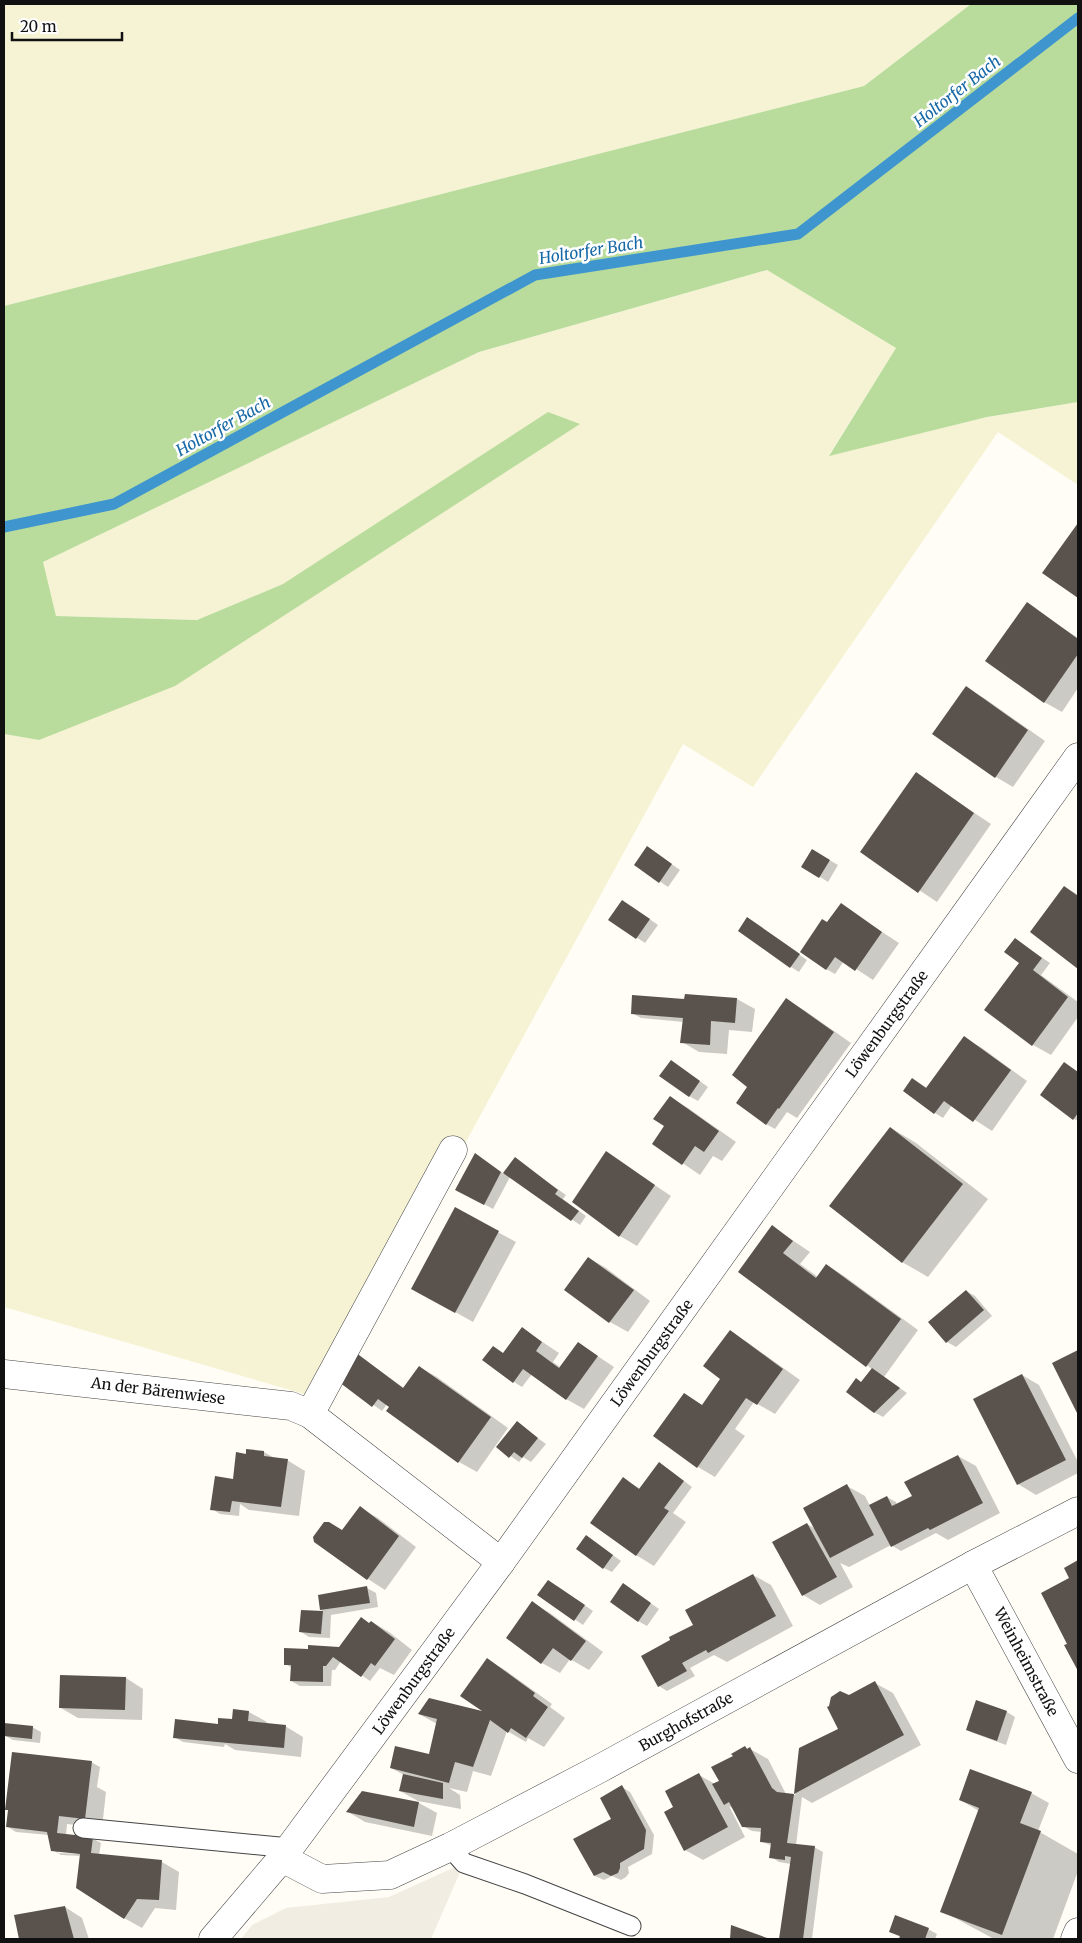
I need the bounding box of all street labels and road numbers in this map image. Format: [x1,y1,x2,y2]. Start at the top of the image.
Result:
street label: Löwenburgstraße [841,966,932,1081]
street label: Löwenburgstraße [606,1295,697,1410]
street label: An der Bärenwiese [89,1373,226,1408]
street label: Weinheimstraße [989,1603,1063,1719]
street label: Löwenburgstraße [368,1623,459,1738]
street label: Burghofstraße [635,1688,736,1755]

